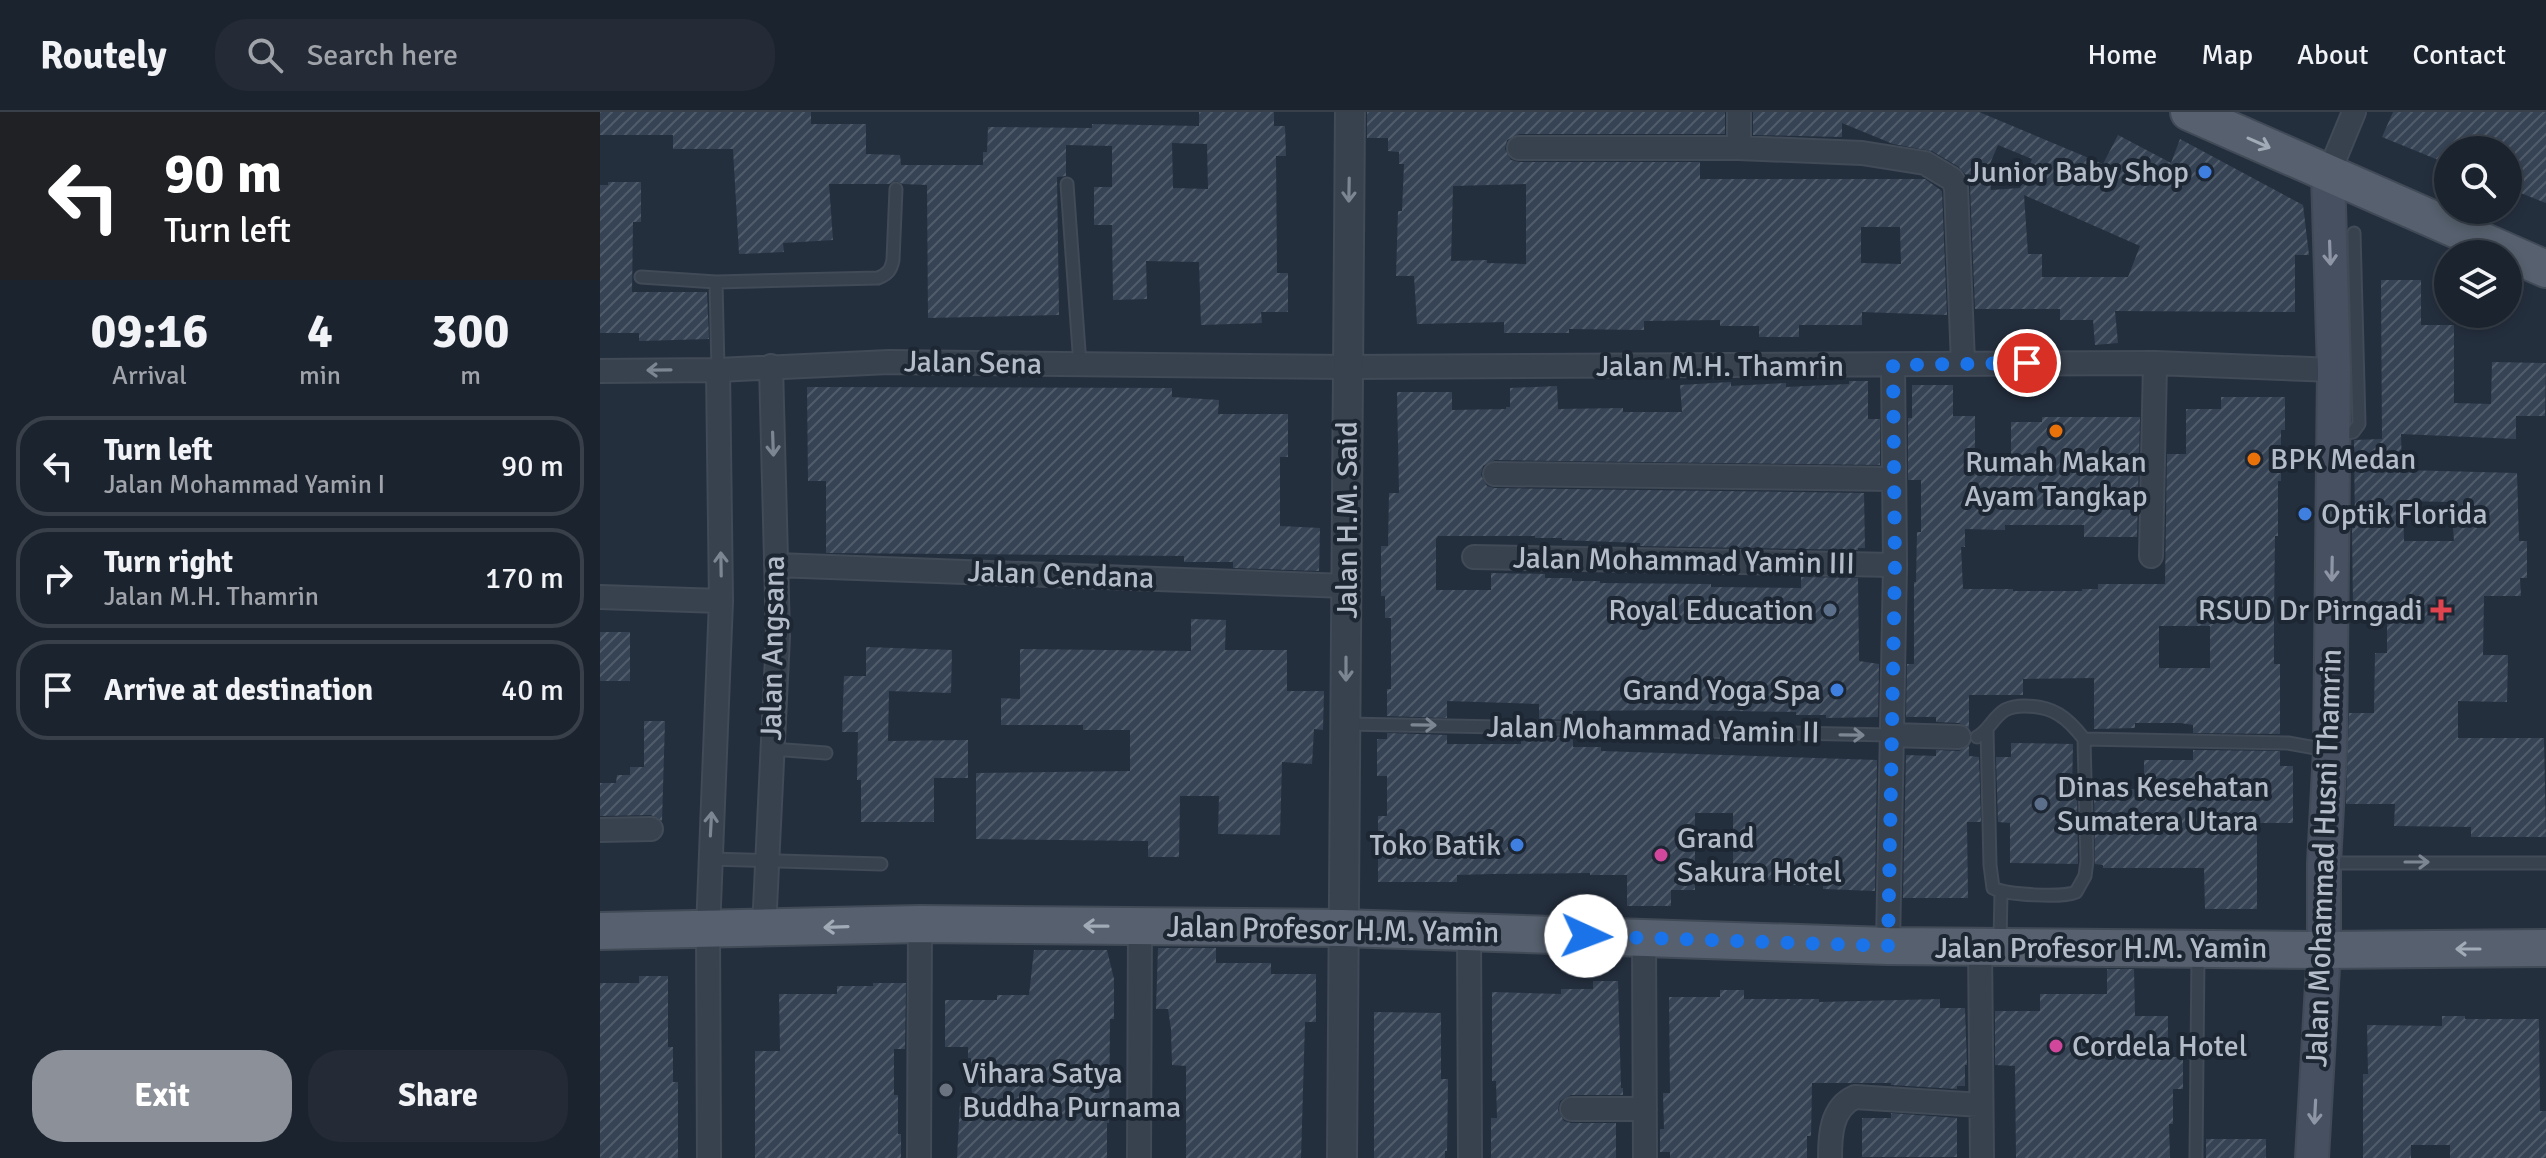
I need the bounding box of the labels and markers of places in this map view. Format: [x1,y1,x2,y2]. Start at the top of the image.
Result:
place label: Junior Baby Shop [1967,154,2189,191]
marker: Junior Baby Shop [2196,163,2214,181]
pin [1993,329,2061,397]
marker: Rumah Makan Ayam Tangkap [2047,422,2065,440]
place label: BPK Medan [2270,441,2416,478]
place label: Rumah Makan Ayam Tangkap [1964,444,2148,515]
marker: BPK Medan [2245,450,2263,468]
place label: Optik Florida [2321,496,2488,533]
marker: Optik Florida [2296,505,2314,523]
place label: Royal Education [1608,592,1814,629]
place label: RSUD Dr Pirngadi [2198,592,2423,629]
marker: RSUD Dr Pirngadi [2430,599,2452,621]
marker: Royal Education [1821,601,1839,619]
place label: Grand Yoga Spa [1622,672,1821,709]
marker: Grand Yoga Spa [1828,681,1846,699]
place label: Dinas Kesehatan Sumatera Utara [2057,769,2270,840]
marker: Dinas Kesehatan Sumatera Utara [2032,795,2050,813]
place label: Grand Sakura Hotel [1677,820,1842,891]
place label: Toko Batik [1370,827,1501,864]
marker: Toko Batik [1508,836,1526,854]
marker: Grand Sakura Hotel [1652,846,1670,864]
place label: Cordela Hotel [2072,1028,2247,1065]
marker: Cordela Hotel [2047,1037,2065,1055]
place label: Vihara Satya Buddha Purnama [962,1055,1181,1126]
marker: Vihara Satya Buddha Purnama [937,1081,955,1099]

